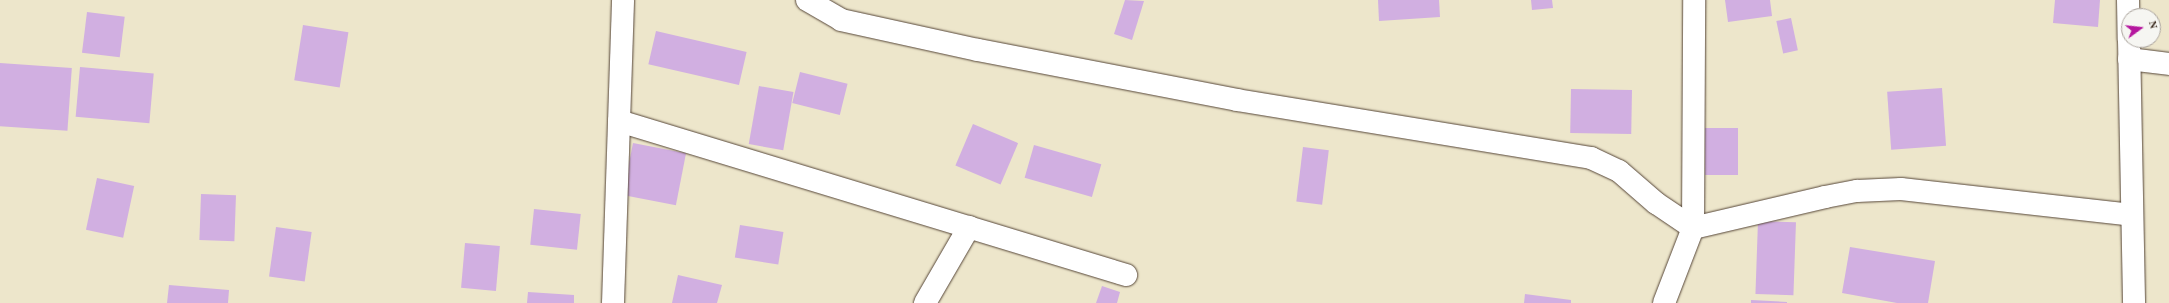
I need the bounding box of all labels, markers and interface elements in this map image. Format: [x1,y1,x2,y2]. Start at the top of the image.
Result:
north arrow [2121,8,2161,48]
text: N [2146,20,2159,31]

